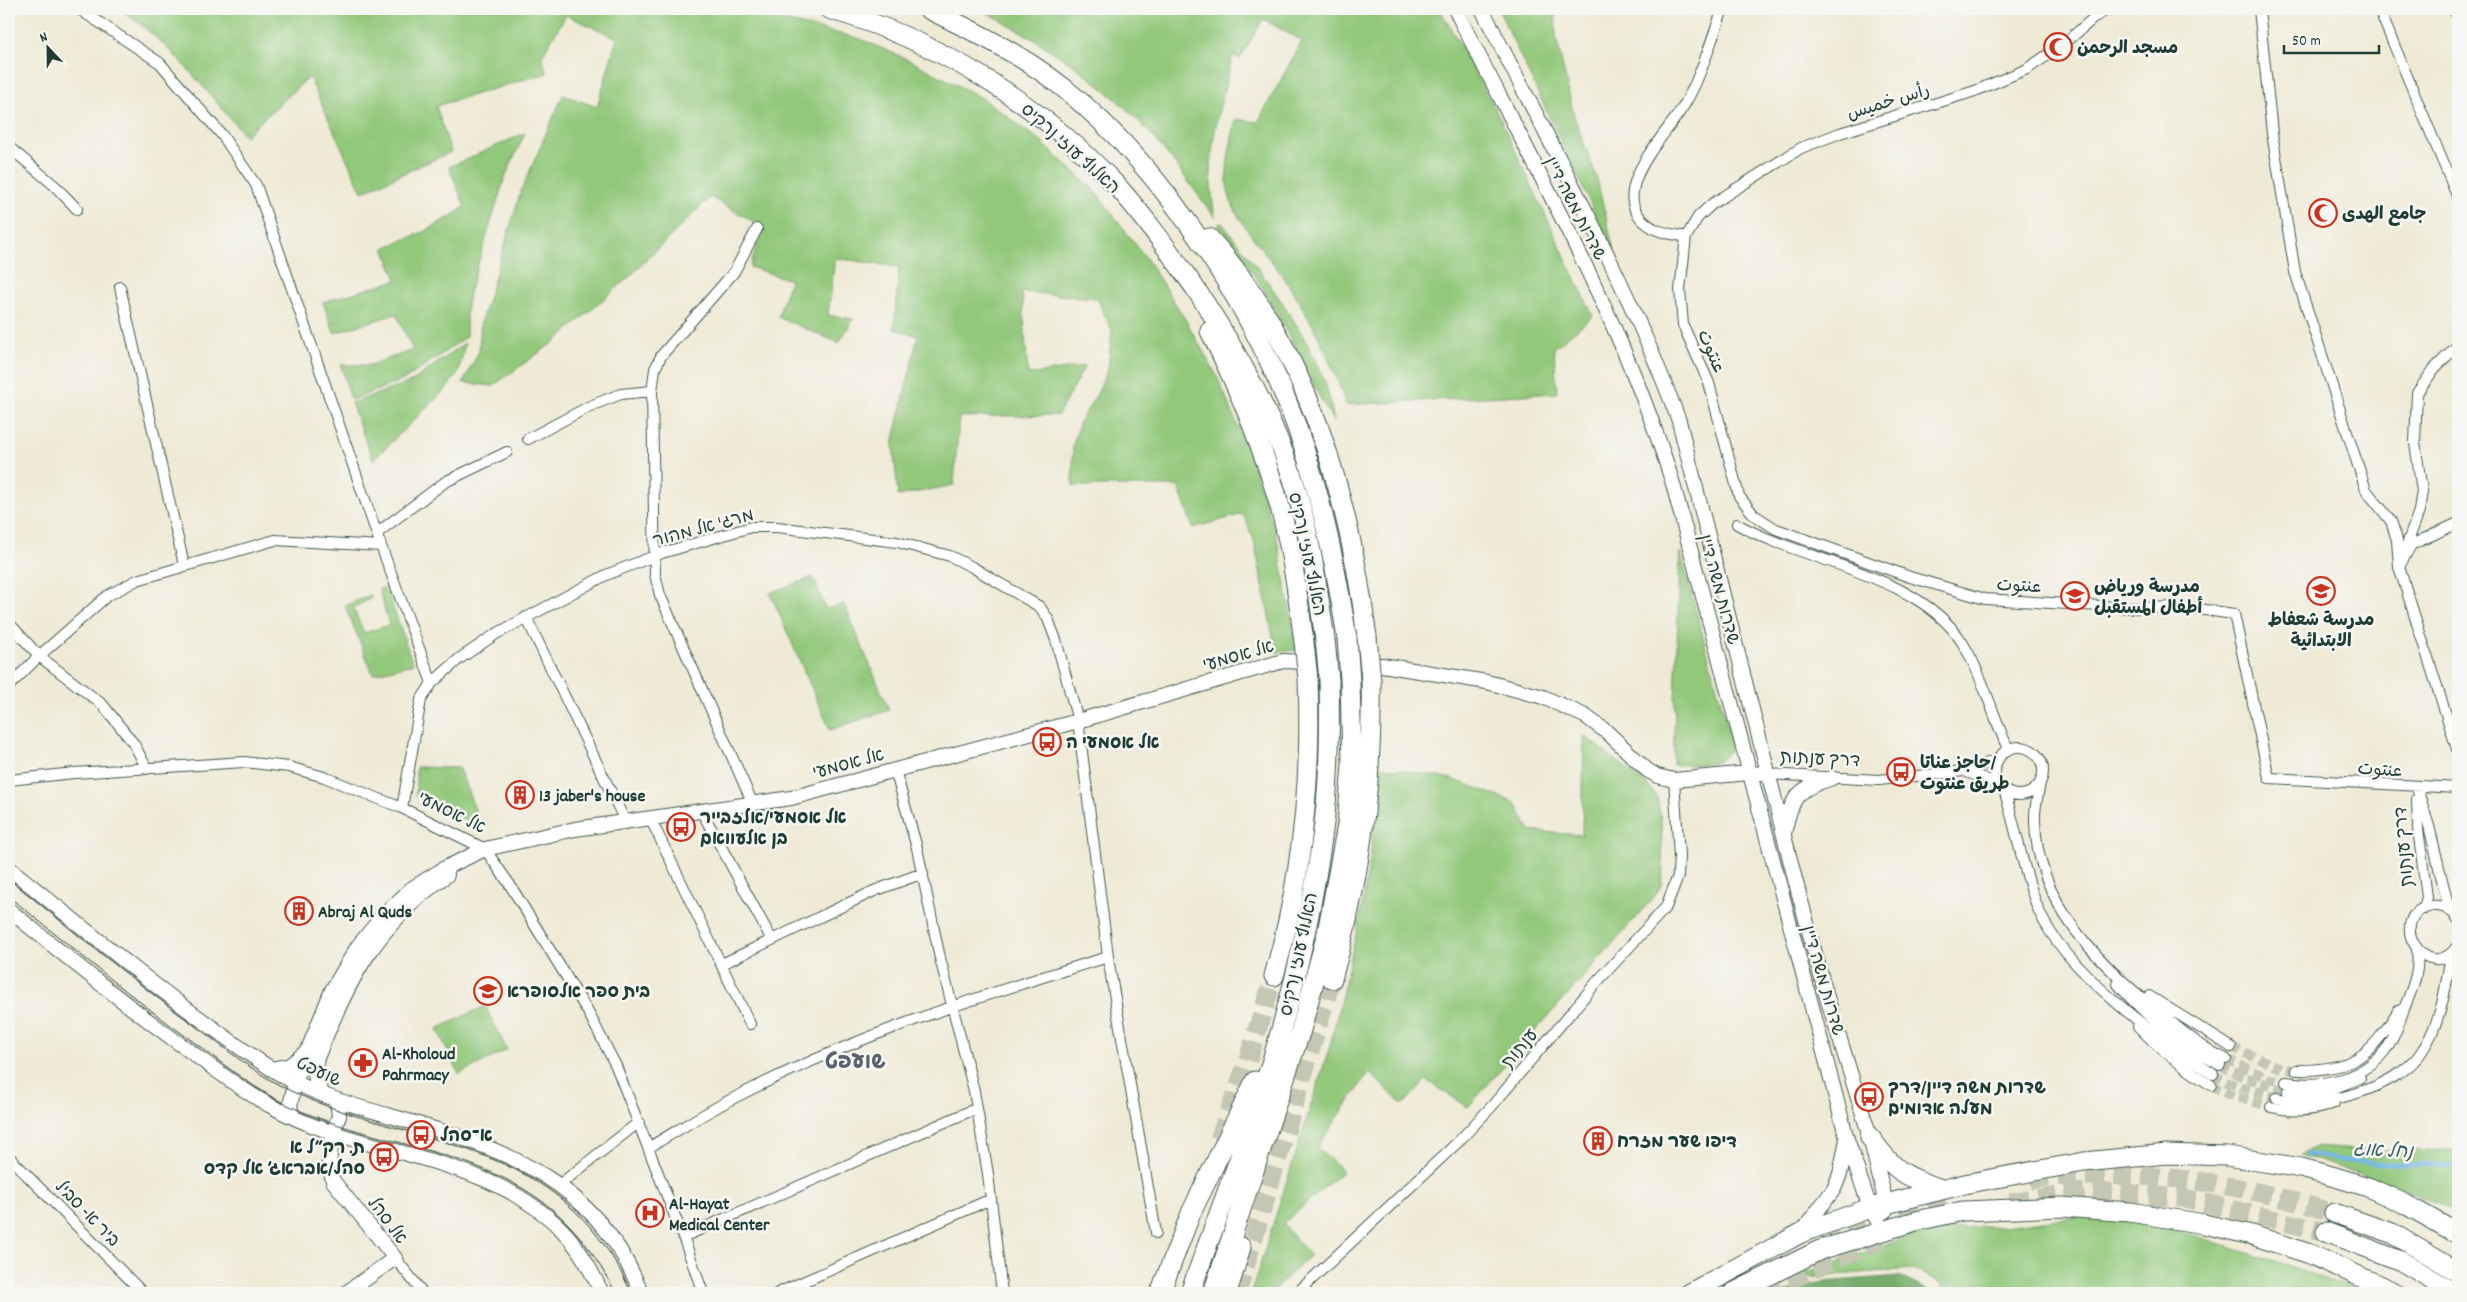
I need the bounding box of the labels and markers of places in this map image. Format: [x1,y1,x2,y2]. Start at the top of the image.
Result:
mosque icon: مسجد الرحمن [2043,32,2073,62]
place label: مسجد الرحمن [2077,37,2178,62]
mosque icon: جامع الهدى [2308,198,2338,228]
place label: جامع الهدى [2342,203,2426,228]
place label: مدرسة ورياض أطفال المستقبل [2094,576,2202,622]
school or university icon: مدرسة شعفاط الابتدائية [2306,576,2336,606]
school or university icon: مدرسة ورياض أطفال المستقبل [2060,581,2090,611]
place label: مدرسة شعفاط الابتدائية [2268,609,2374,655]
bus stop icon: אל אסמעי ה [1032,727,1062,757]
place label: אל אסמעי ה [1066,732,1159,757]
place label: حاجز عناتا/ طريق عنتوت [1920,752,2009,798]
bus stop icon: حاجز عناتا/ طريق عنتوت [1886,757,1916,787]
building icon: 13 jaber's house [505,780,535,810]
place label: 13 jaber's house [539,785,645,810]
place label: אל אסמעי/אלזבייר בן אלעוואם [700,807,847,853]
bus stop icon: אל אסמעי/אלזבייר בן אלעוואם [666,812,696,842]
building icon: Abraj Al Quds [284,896,314,926]
place label: Abraj Al Quds [318,901,413,926]
school or university icon: בית ספר אלסופרא [473,976,503,1006]
place label: בית ספר אלסופרא [507,981,650,1006]
place label: Al-Kholoud Pahrmacy [382,1043,455,1089]
pharmacy icon: Al-Kholoud Pahrmacy [348,1048,378,1078]
place label: שדרות משה דיין/דרך מעלה אדומים [1888,1077,2046,1123]
bus stop icon: שדרות משה דיין/דרך מעלה אדומים [1854,1082,1884,1112]
bus stop icon: א־סהל [406,1120,436,1150]
place label: א־סהל [440,1125,493,1150]
building icon: דיפו שער מזרח [1583,1126,1613,1156]
place label: דיפו שער מזרח [1617,1131,1737,1156]
place label: ת. רק״ל א סהל/אבראג׳ אל קדס [204,1137,365,1183]
bus stop icon: ת. רק״ל א סהל/אבראג׳ אל קדס [369,1142,399,1172]
place label: Al-Hayat Medical Center [669,1193,770,1239]
hospital icon: Al-Hayat Medical Center [635,1198,665,1228]

